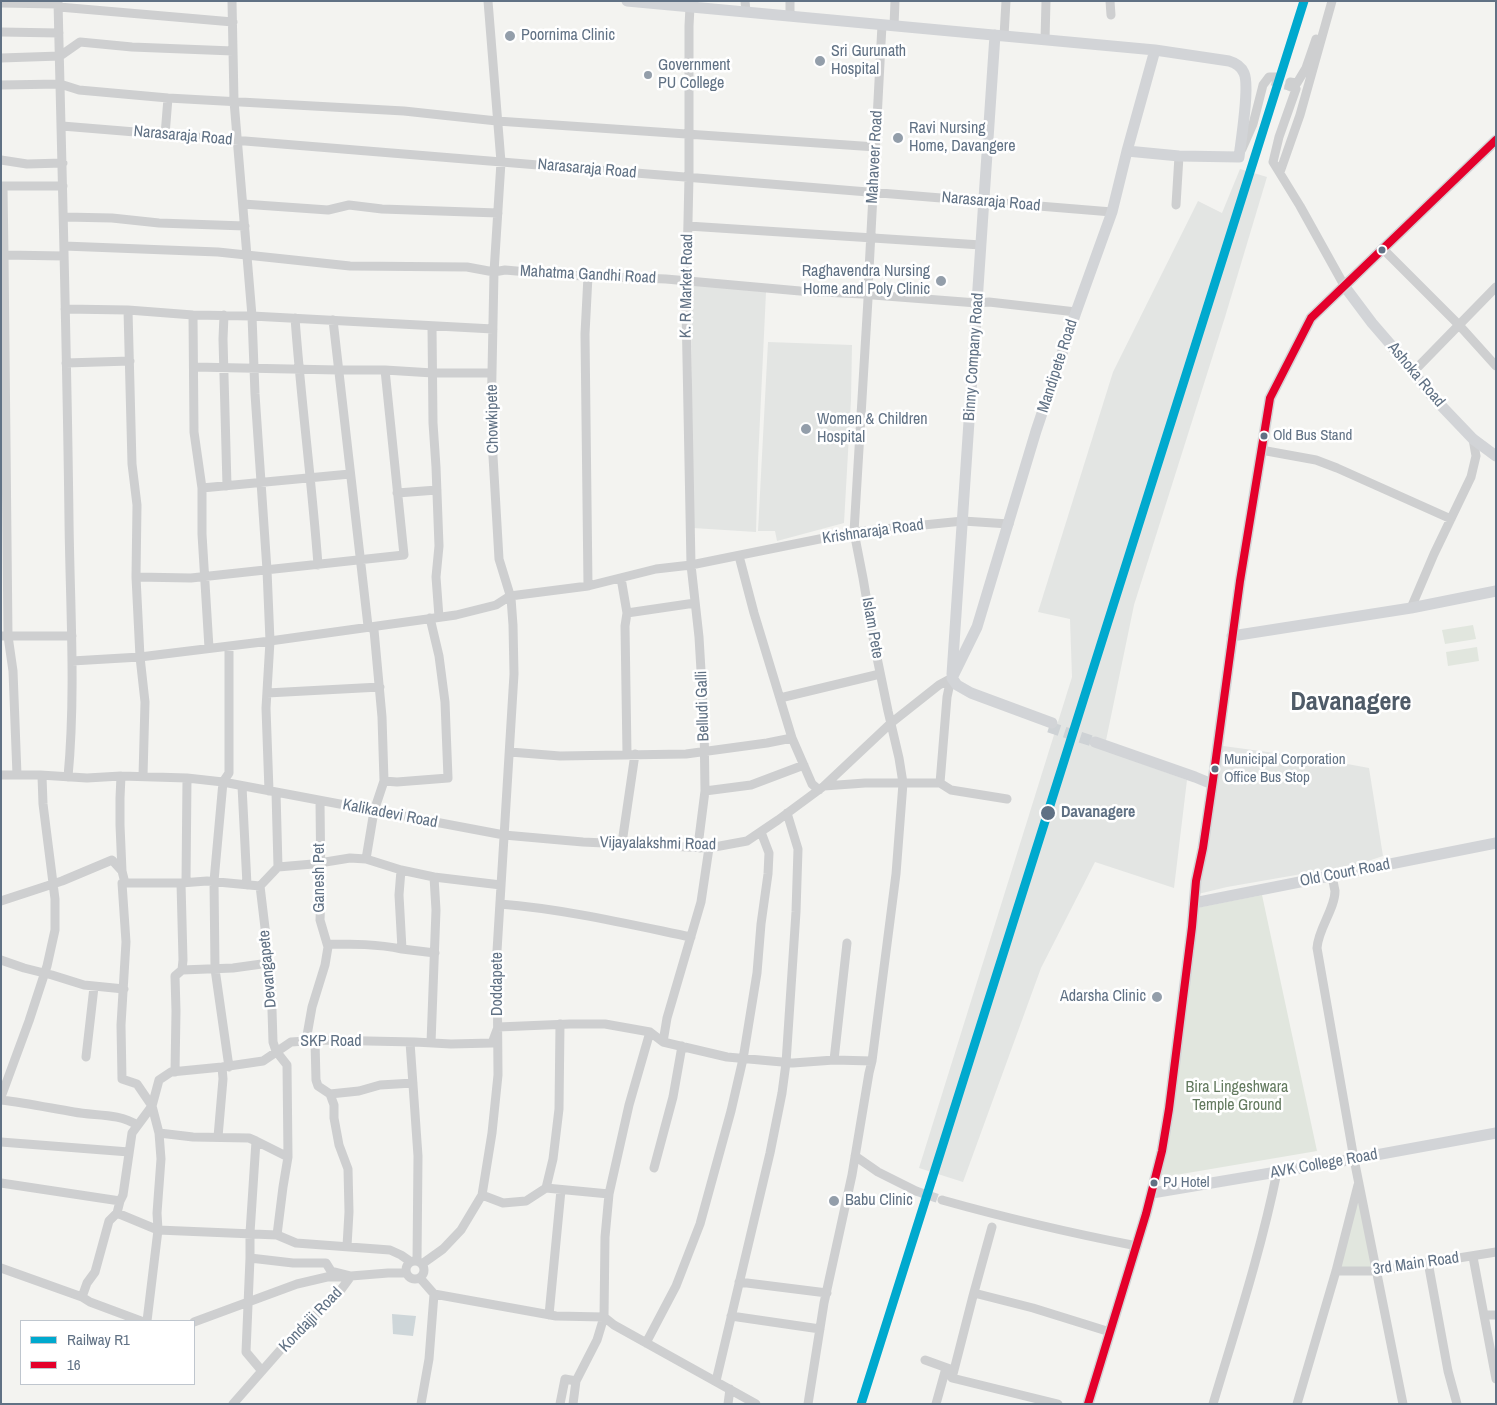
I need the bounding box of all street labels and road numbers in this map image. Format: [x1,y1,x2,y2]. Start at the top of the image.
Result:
street label: Mahaveer Road [863,110,887,204]
street label: Narasaraja Road [133,122,233,150]
street label: Narasaraja Road [537,155,637,183]
street label: Narasaraja Road [941,188,1041,216]
street label: K. R Market Road [676,234,698,338]
street label: Mahatma Gandhi Road [519,262,657,288]
street label: Binny Company Road [960,292,988,422]
street label: Mandipete Road [1034,317,1082,415]
street label: Ashoka Road [1383,339,1449,411]
street label: Chowkipete [483,384,503,454]
street label: Krishnaraja Road [821,515,925,549]
street label: Islam Pete [857,596,887,660]
street label: Belludi Galli [692,670,714,742]
street label: Kalikadevi Road [341,795,439,833]
street label: Vijayalakshmi Road [600,833,716,855]
street label: Ganesh Pet [310,843,330,913]
street label: Old Court Road [1298,855,1392,891]
street label: Devangapete [255,929,281,1009]
street label: Doddapete [488,952,508,1016]
street label: SKP Road [300,1032,362,1052]
street label: AVK College Road [1269,1145,1379,1183]
street label: 3rd Main Road [1372,1248,1460,1280]
street label: Kondajji Road [275,1284,347,1356]

